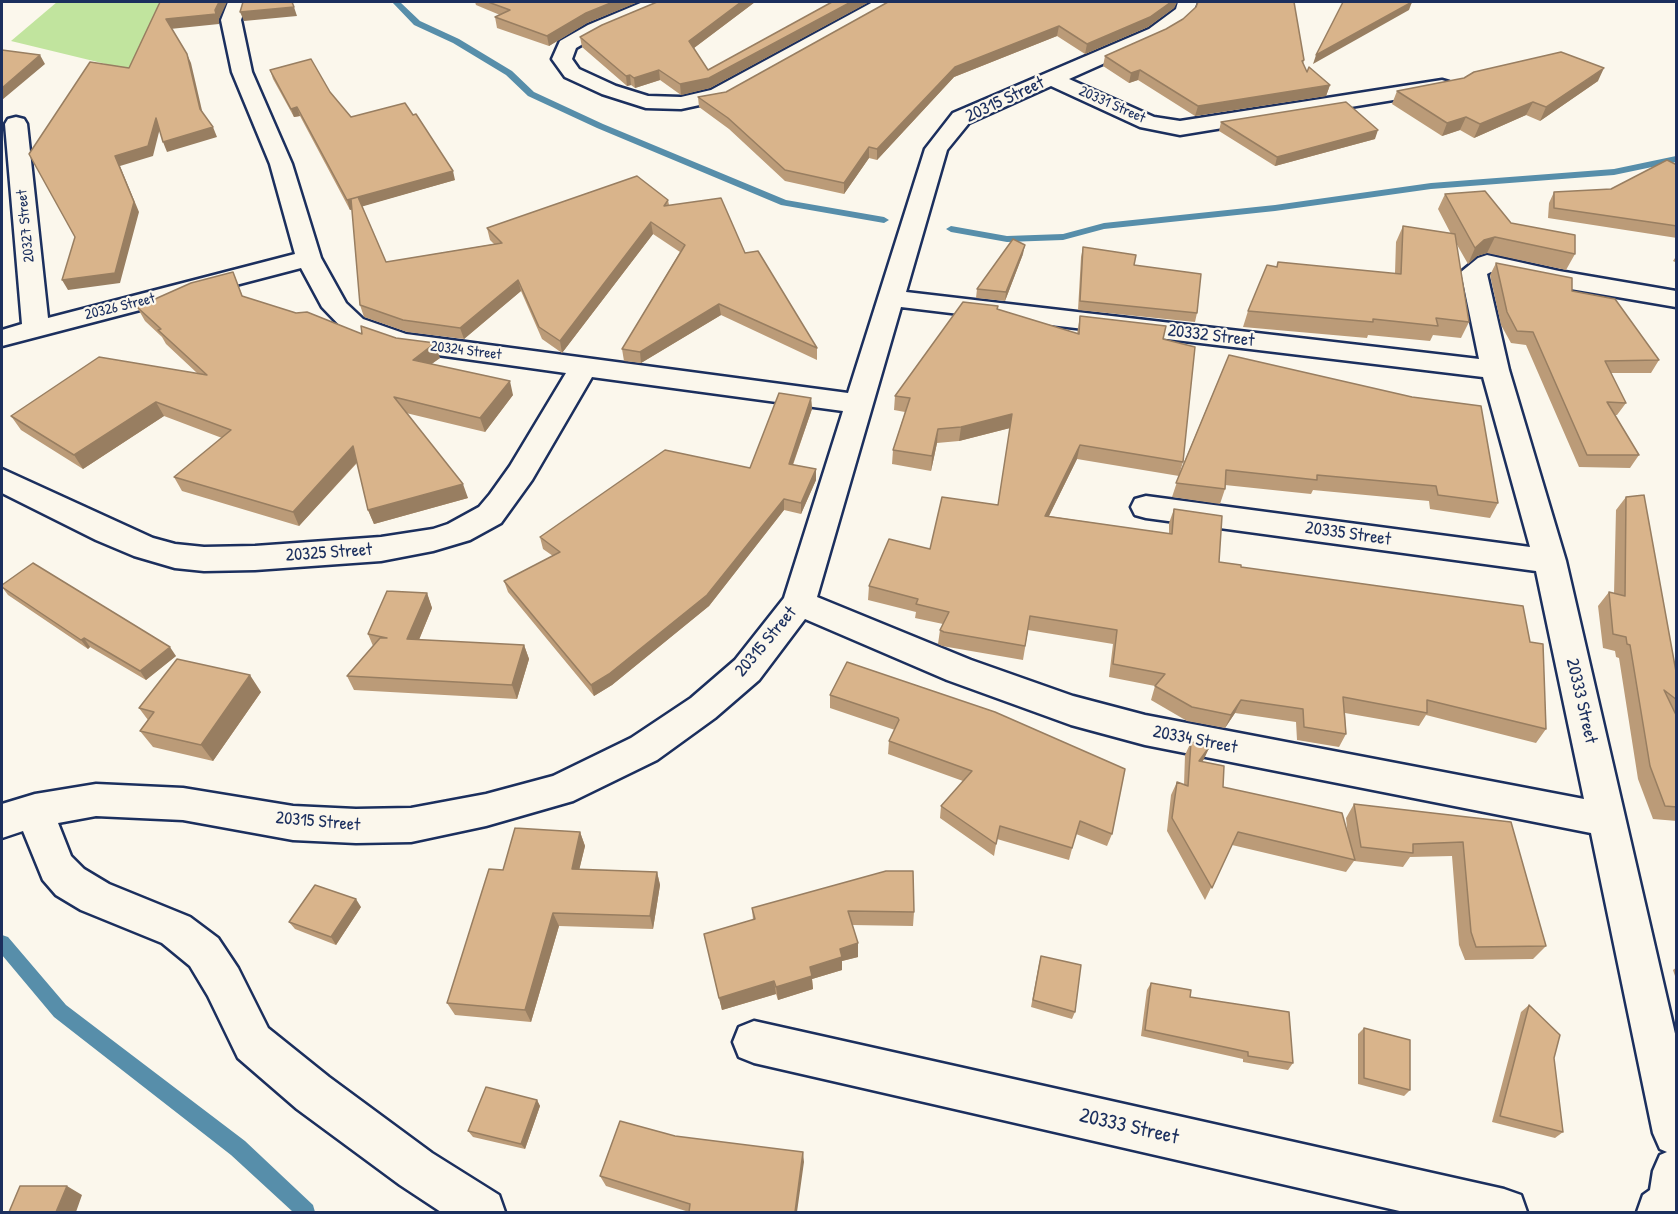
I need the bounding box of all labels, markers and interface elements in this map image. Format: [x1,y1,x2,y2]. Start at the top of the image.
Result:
street label: 20315 Street [962,72,1048,128]
street label: 20331 Street [1076,82,1148,128]
street label: 20327 Street [13,189,39,263]
street label: 20326 Street [83,290,157,324]
street label: 20332 Street [1166,320,1256,352]
street label: 20324 Street [429,338,503,364]
street label: 20335 Street [1304,517,1392,551]
street label: 20325 Street [285,539,373,567]
street label: 20315 Street [730,603,802,681]
street label: 20333 Street [1561,656,1601,746]
street label: 20334 Street [1151,721,1239,759]
street label: 20315 Street [275,808,361,836]
street label: 20333 Street [1077,1103,1181,1151]

